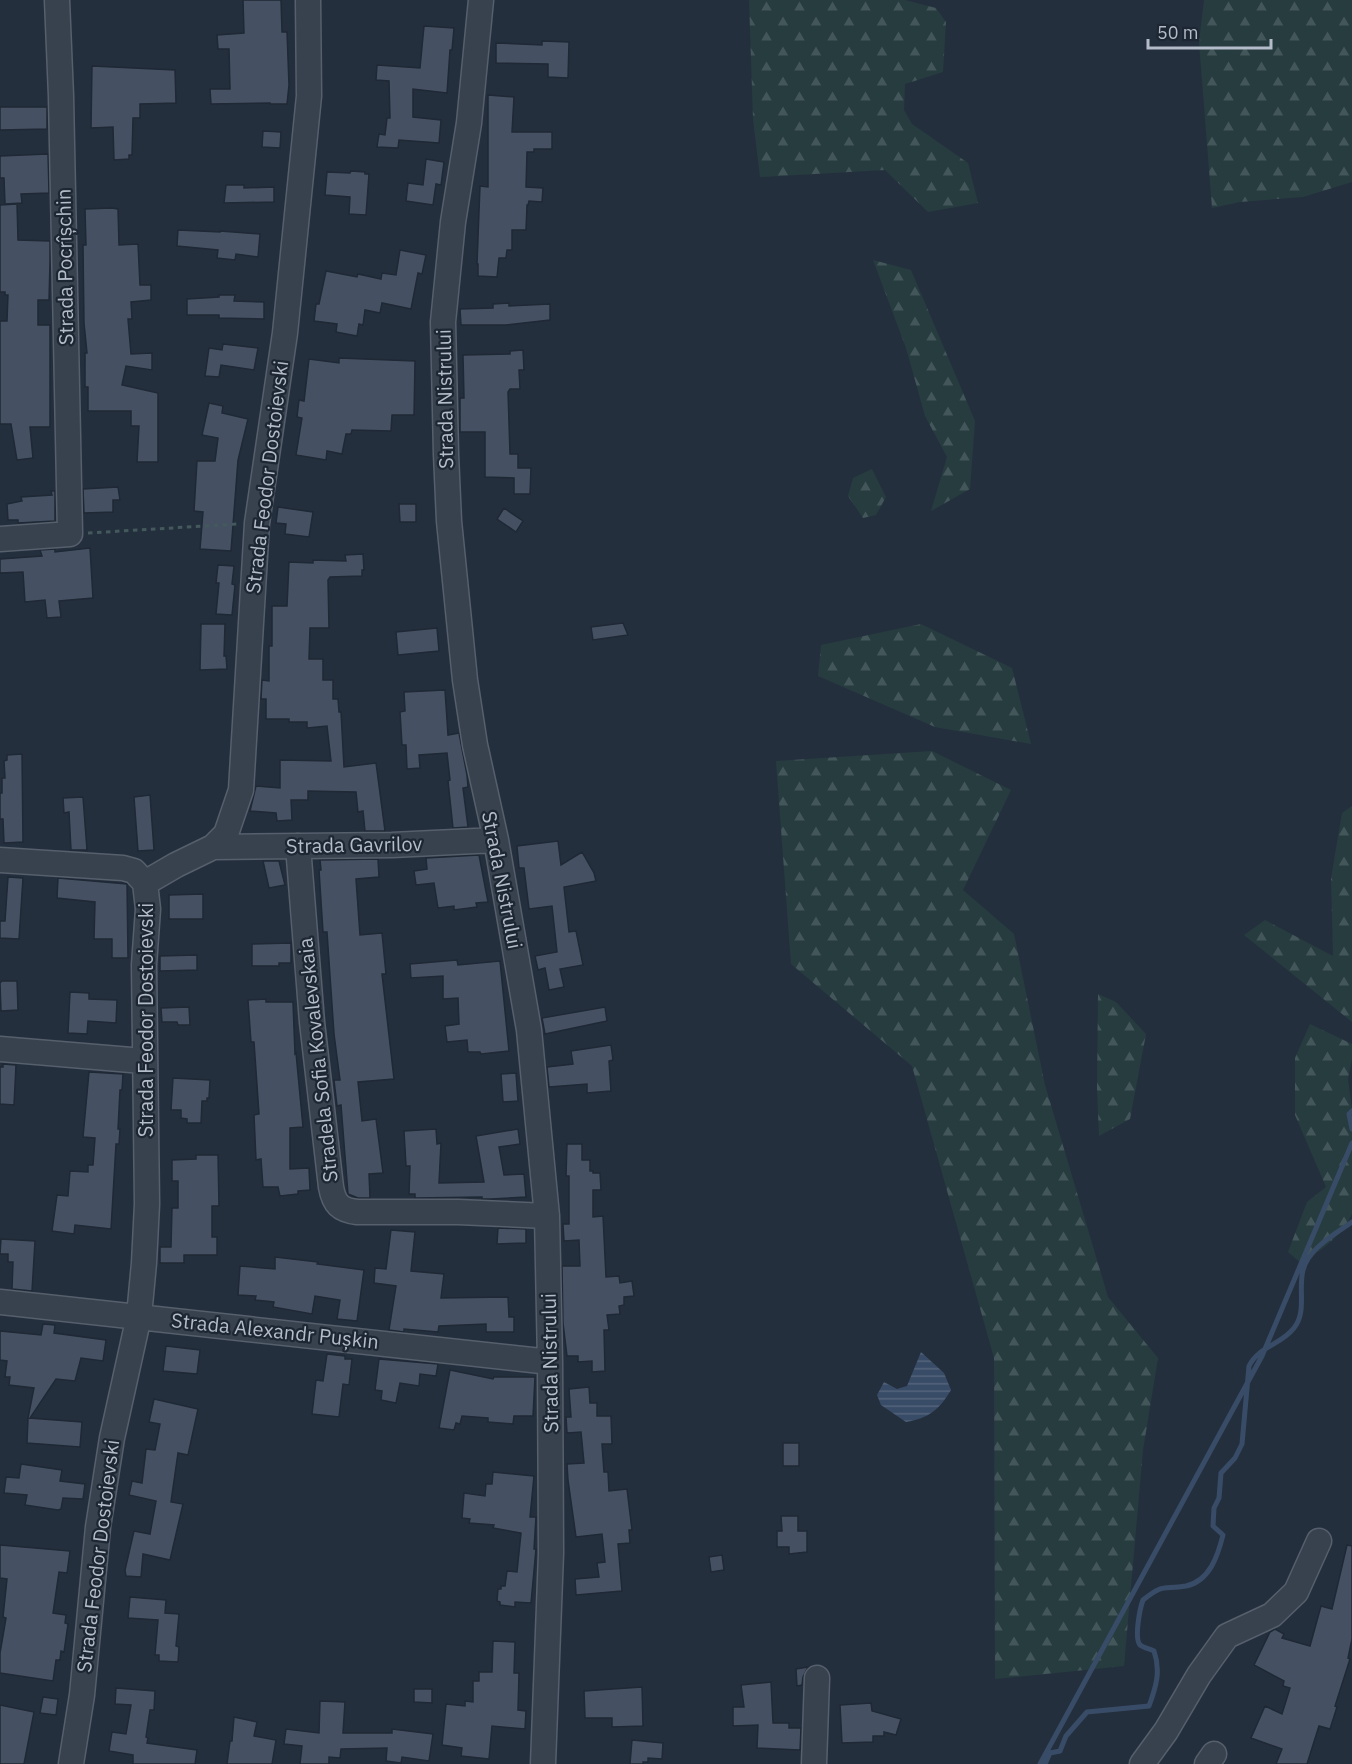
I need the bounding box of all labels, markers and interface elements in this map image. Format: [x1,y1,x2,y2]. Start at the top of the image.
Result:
scale bar [1148,12,1271,50]
text: 50 m [1157,21,1199,44]
street label: Strada Pocrîșchin [50,189,79,345]
street label: Strada Nistrului [430,329,459,469]
street label: Strada Feodor Dostoievski [239,359,294,595]
street label: Strada Nistrului [476,809,529,951]
street label: Strada Gavrilov [286,830,423,859]
street label: Strada Feodor Dostoievski [132,903,159,1137]
street label: Stradela Sofia Kovalevskaia [291,936,344,1184]
street label: Strada Nistrului [535,1293,564,1433]
street label: Strada Alexandr Pușkin [170,1306,380,1355]
street label: Strada Feodor Dostoievski [70,1438,125,1674]

